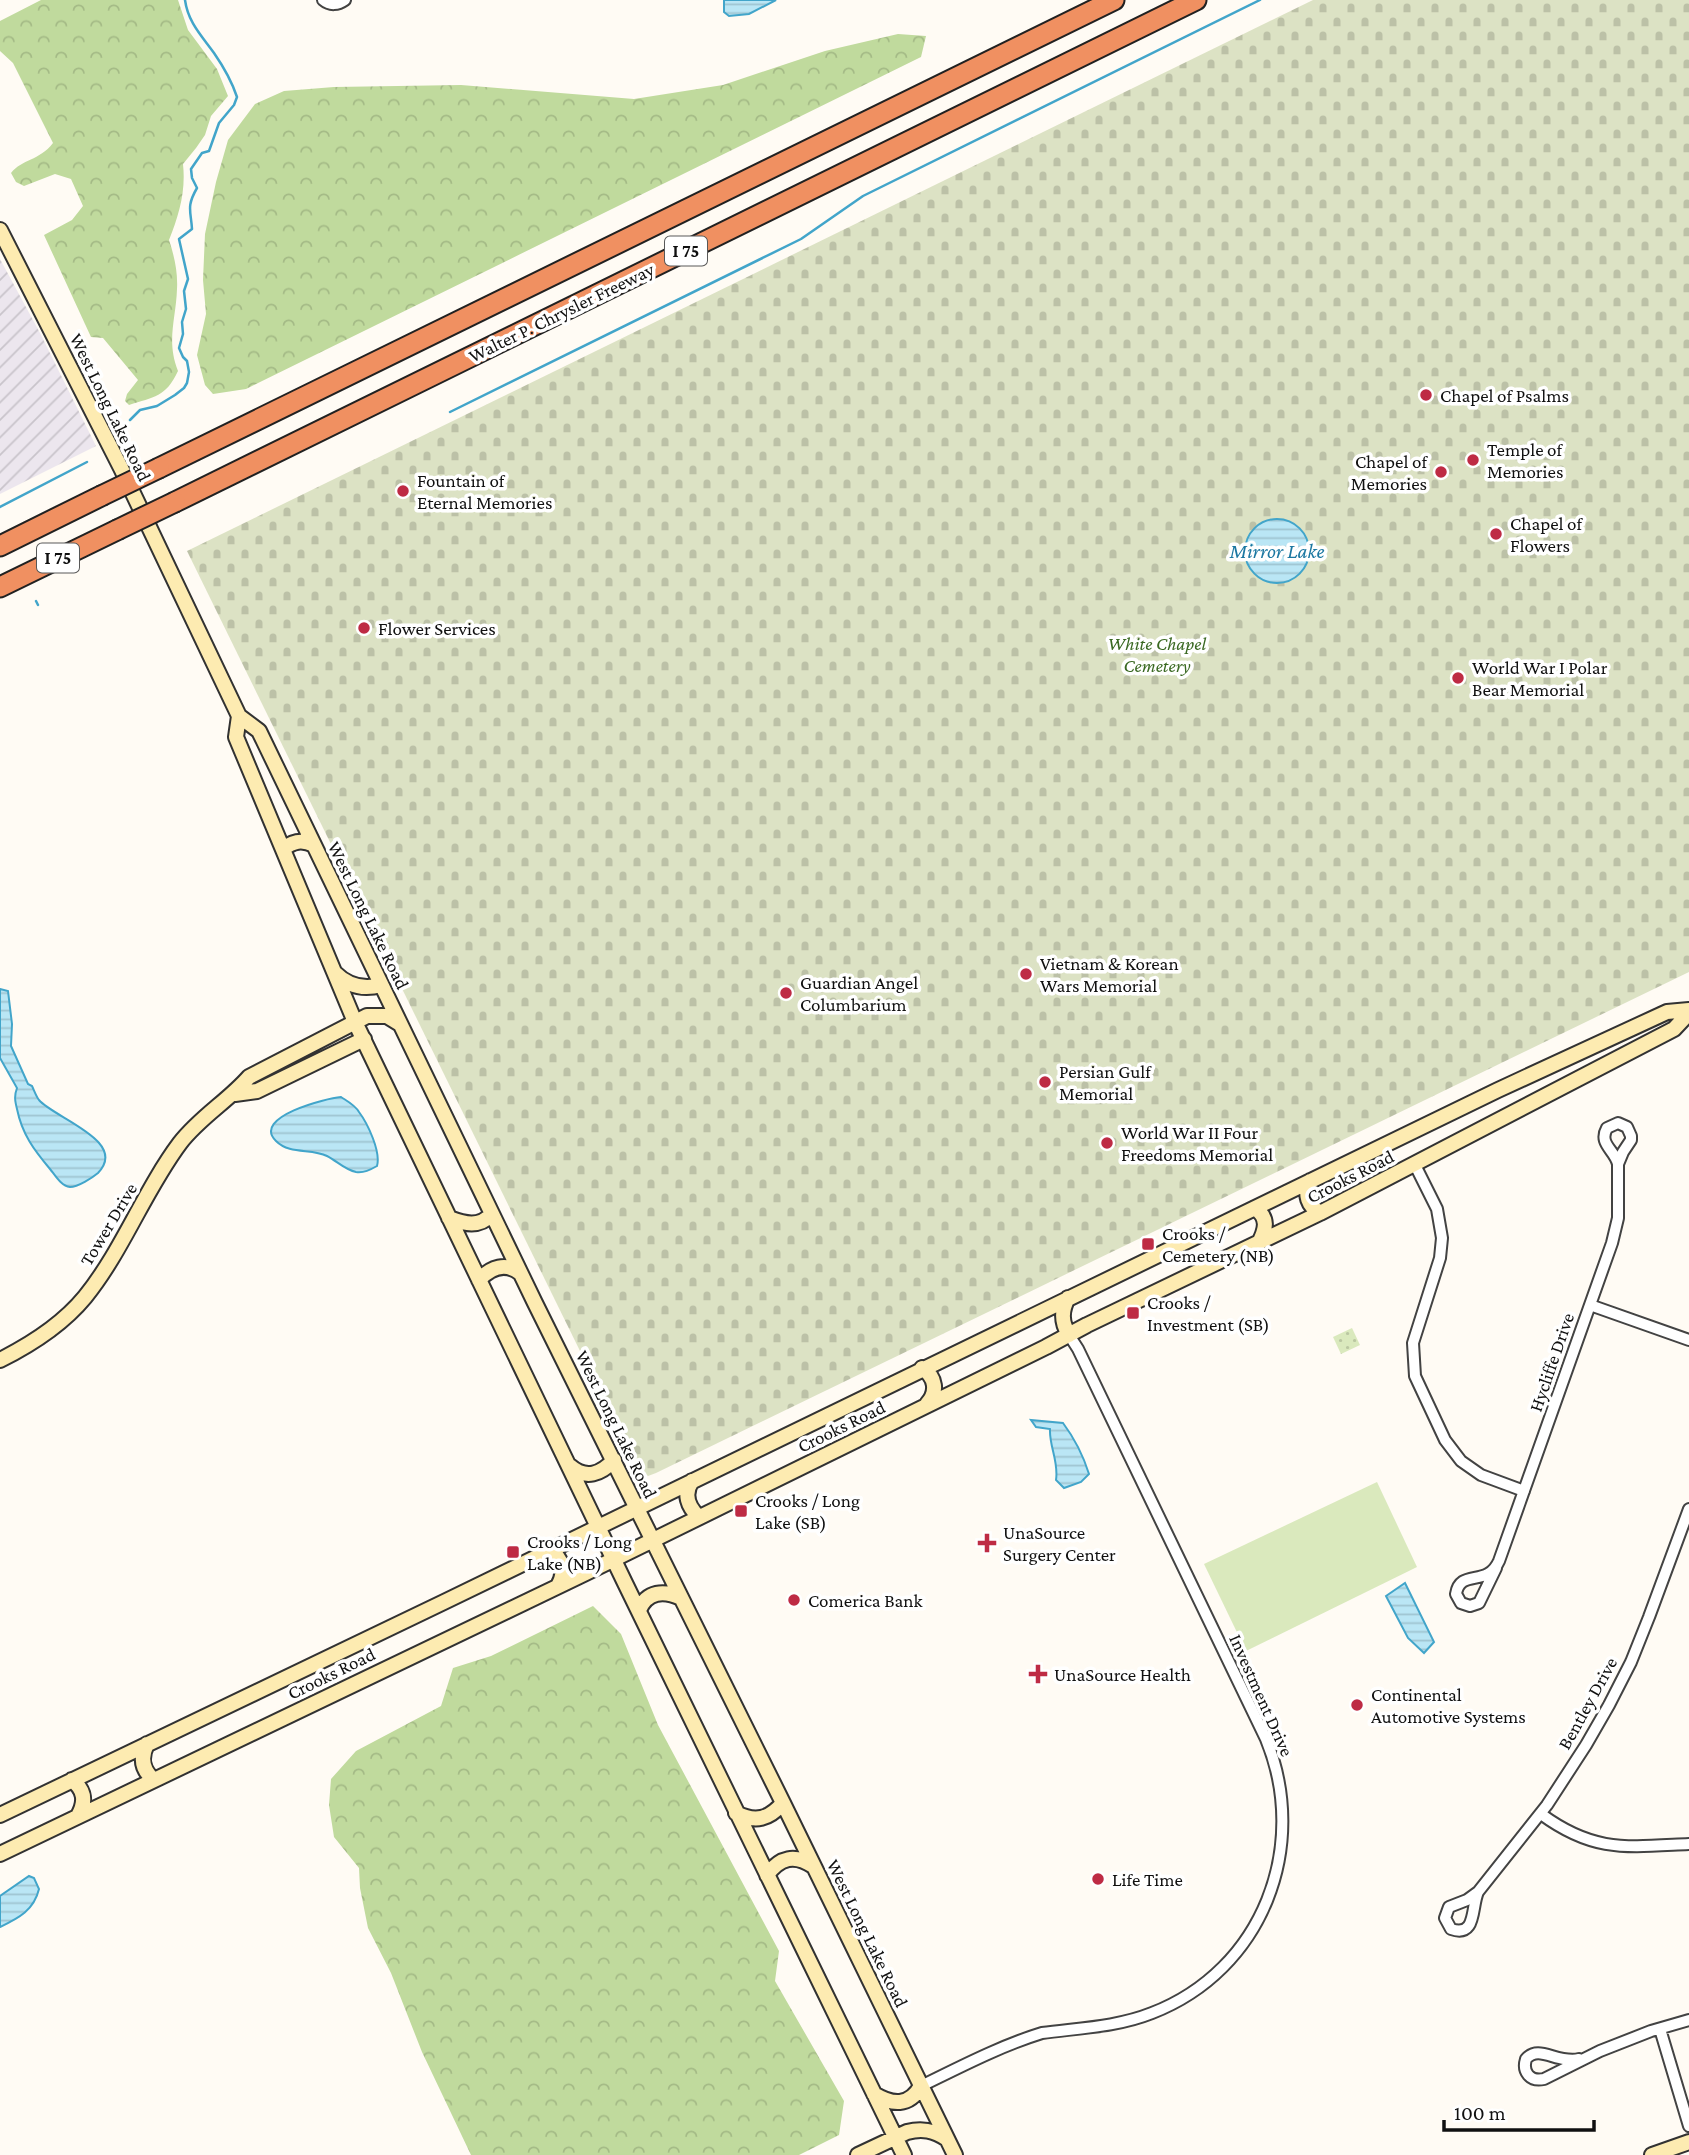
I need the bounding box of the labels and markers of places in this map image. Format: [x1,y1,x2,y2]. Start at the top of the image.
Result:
place label: Chapel of Psalms [1440,385,1569,406]
marker: Chapel of Psalms [1418,387,1434,403]
place label: Temple of Memories [1487,439,1564,482]
place label: Chapel of Memories [1351,451,1428,494]
marker: Temple of Memories [1465,452,1481,468]
marker: Chapel of Memories [1433,464,1449,480]
place label: Fountain of Eternal Memories [417,470,552,513]
marker: Fountain of Eternal Memories [395,483,411,499]
place label: Chapel of Flowers [1510,513,1584,556]
marker: Chapel of Flowers [1488,526,1504,542]
place label: Flower Services [378,618,496,639]
marker: Flower Services [356,620,372,636]
place label: World War I Polar Bear Memorial [1472,657,1608,700]
marker: World War I Polar Bear Memorial [1450,670,1466,686]
place label: Vietnam & Korean Wars Memorial [1040,953,1179,996]
marker: Vietnam & Korean Wars Memorial [1018,966,1034,982]
place label: Guardian Angel Columbarium [800,972,918,1015]
marker: Guardian Angel Columbarium [778,985,794,1001]
place label: Persian Gulf Memorial [1059,1061,1152,1104]
marker: Persian Gulf Memorial [1037,1074,1053,1090]
place label: World War II Four Freedoms Memorial [1121,1122,1273,1165]
marker: World War II Four Freedoms Memorial [1099,1135,1115,1151]
place label: Crooks / Cemetery (NB) [1162,1223,1275,1267]
marker: Crooks / Cemetery (NB) [1140,1236,1156,1252]
place label: Crooks / Investment (SB) [1147,1292,1270,1336]
marker: Crooks / Investment (SB) [1125,1305,1141,1321]
place label: Crooks / Long Lake (SB) [755,1490,860,1534]
marker: Crooks / Long Lake (SB) [733,1503,749,1519]
place label: UnaSource Surgery Center [1003,1522,1116,1565]
place label: Crooks / Long Lake (NB) [527,1531,632,1575]
marker: UnaSource Surgery Center [977,1533,997,1553]
marker: Crooks / Long Lake (NB) [505,1544,521,1560]
place label: Comerica Bank [808,1590,924,1611]
marker: Comerica Bank [786,1592,802,1608]
marker: UnaSource Health [1028,1664,1048,1684]
place label: UnaSource Health [1054,1664,1191,1685]
place label: Continental Automotive Systems [1371,1684,1526,1727]
marker: Continental Automotive Systems [1349,1697,1365,1713]
place label: Life Time [1112,1869,1183,1890]
marker: Life Time [1090,1871,1106,1887]

